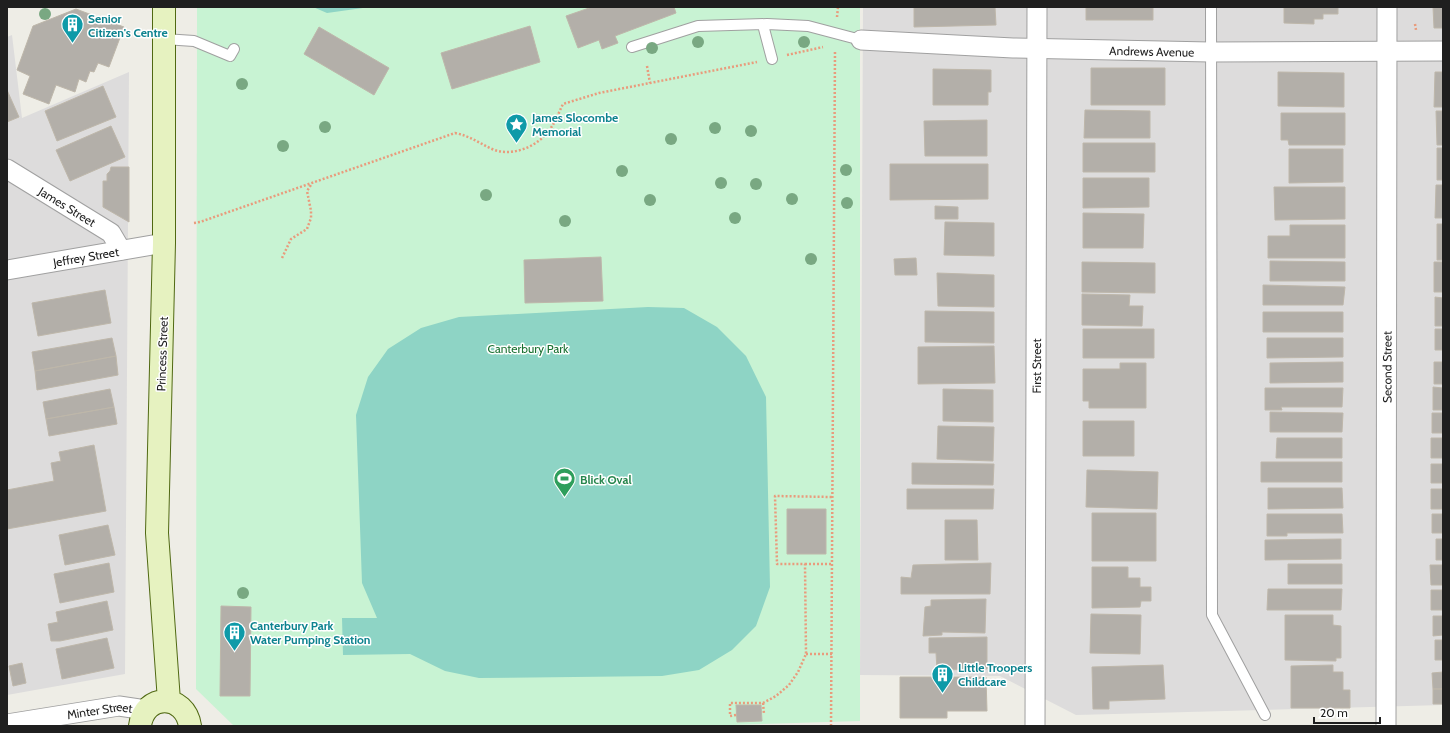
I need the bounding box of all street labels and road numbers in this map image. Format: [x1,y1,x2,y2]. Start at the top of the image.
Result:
street label: Andrews Avenue [1109,42,1194,59]
street label: James Street [35,183,99,229]
street label: Jeffrey Street [51,243,120,270]
street label: Princess Street [153,316,171,392]
street label: Second Street [1379,331,1394,403]
street label: First Street [1028,338,1044,394]
street label: Minter Street [66,698,134,722]

